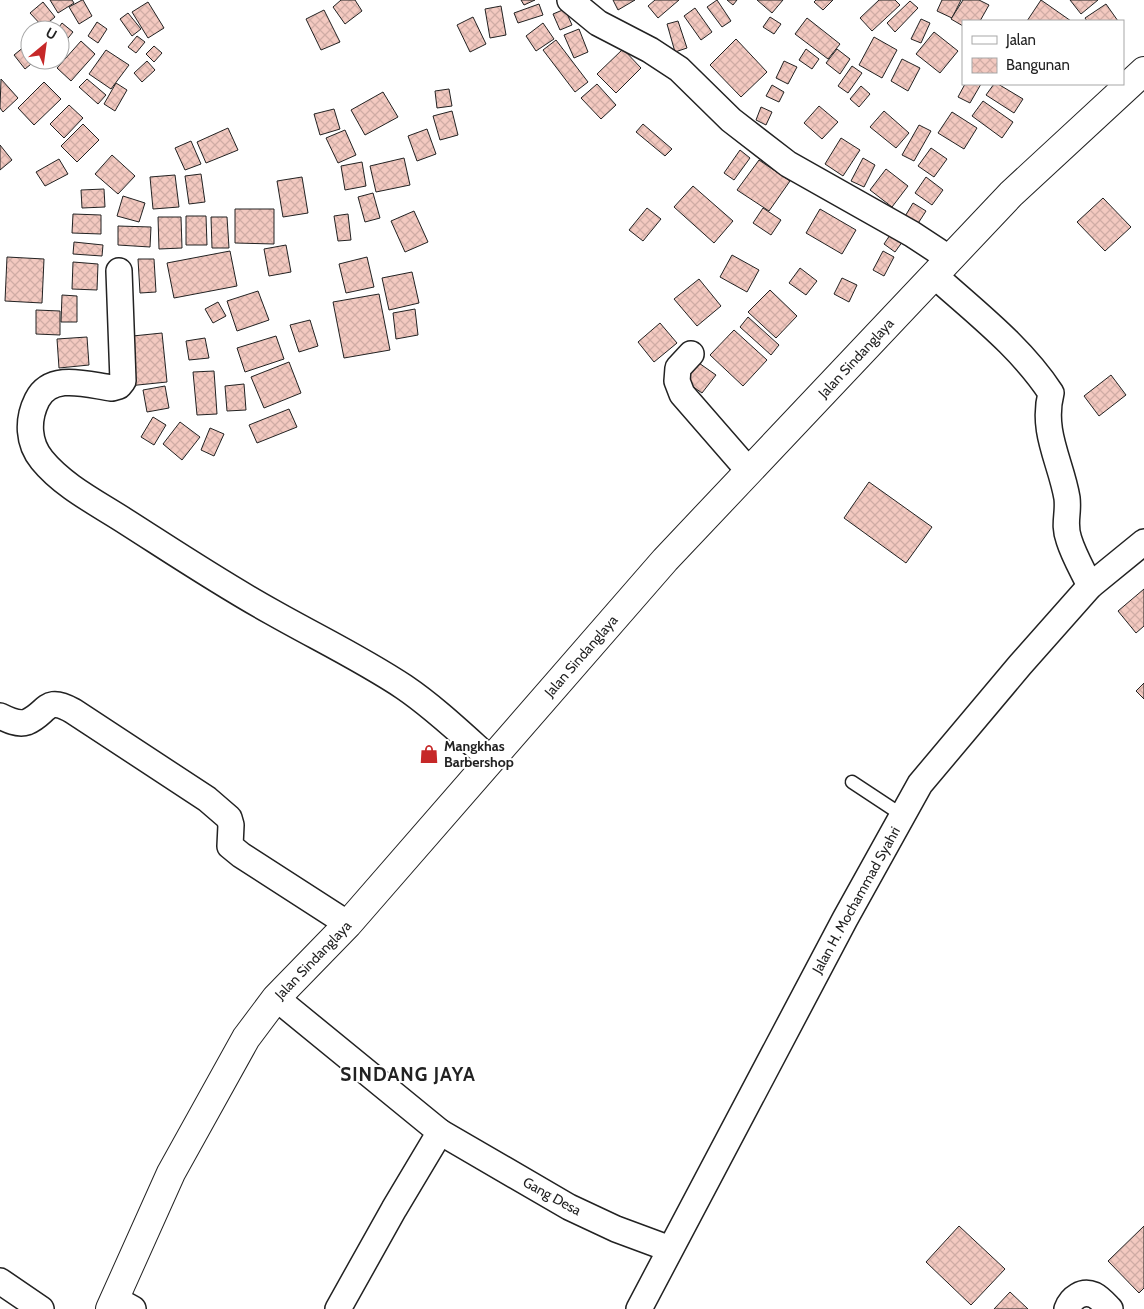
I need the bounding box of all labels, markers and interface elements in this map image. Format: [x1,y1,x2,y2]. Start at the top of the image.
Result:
north arrow [20,20,70,70]
legend [962,20,1124,85]
text: U [43,23,60,44]
text: Jalan [1005,31,1036,49]
text: Bangunan [1006,56,1070,74]
street label: Jalan Sindanglaya [814,314,898,402]
street label: Jalan Sindanglaya [540,611,622,701]
place label: Mangkhas Barbershop [444,737,514,771]
shop icon: Mangkhas Barbershop [418,743,440,765]
street label: Jalan H. Mochammad Syahri [808,823,904,978]
street label: Jalan Sindanglaya [270,917,355,1004]
district label: SINDANG JAYA [340,1063,476,1086]
street label: Gang Desa [520,1173,585,1219]

